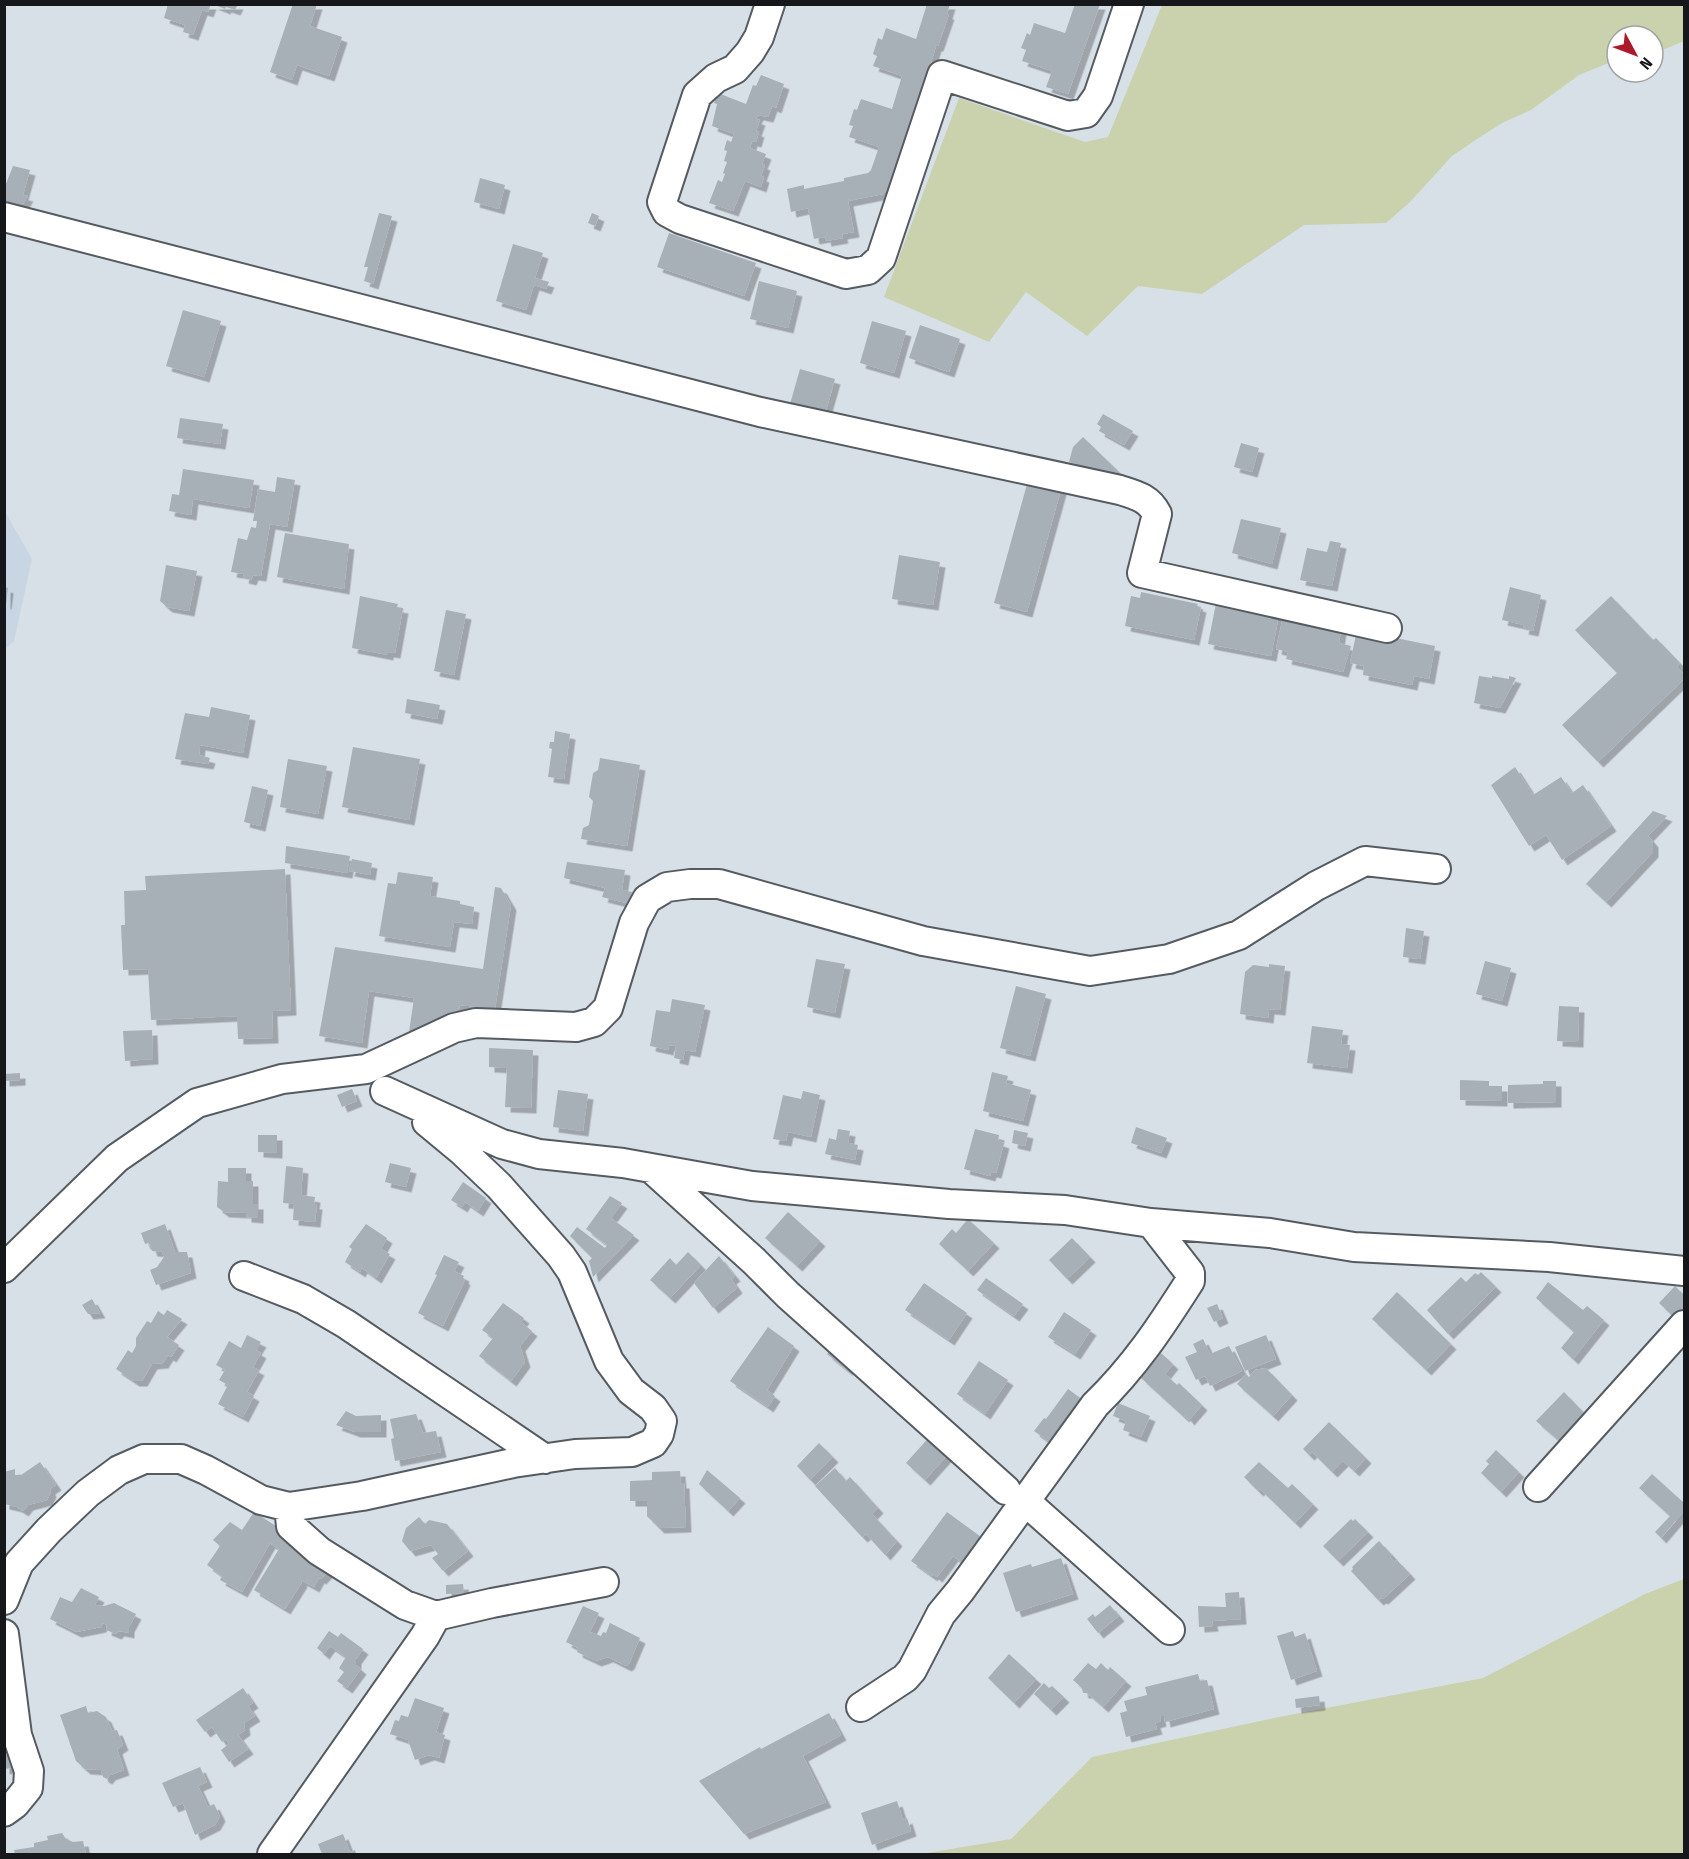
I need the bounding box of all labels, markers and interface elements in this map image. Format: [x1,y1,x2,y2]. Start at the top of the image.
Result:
north arrow [1605,24,1665,84]
text: N [1636,54,1656,73]

